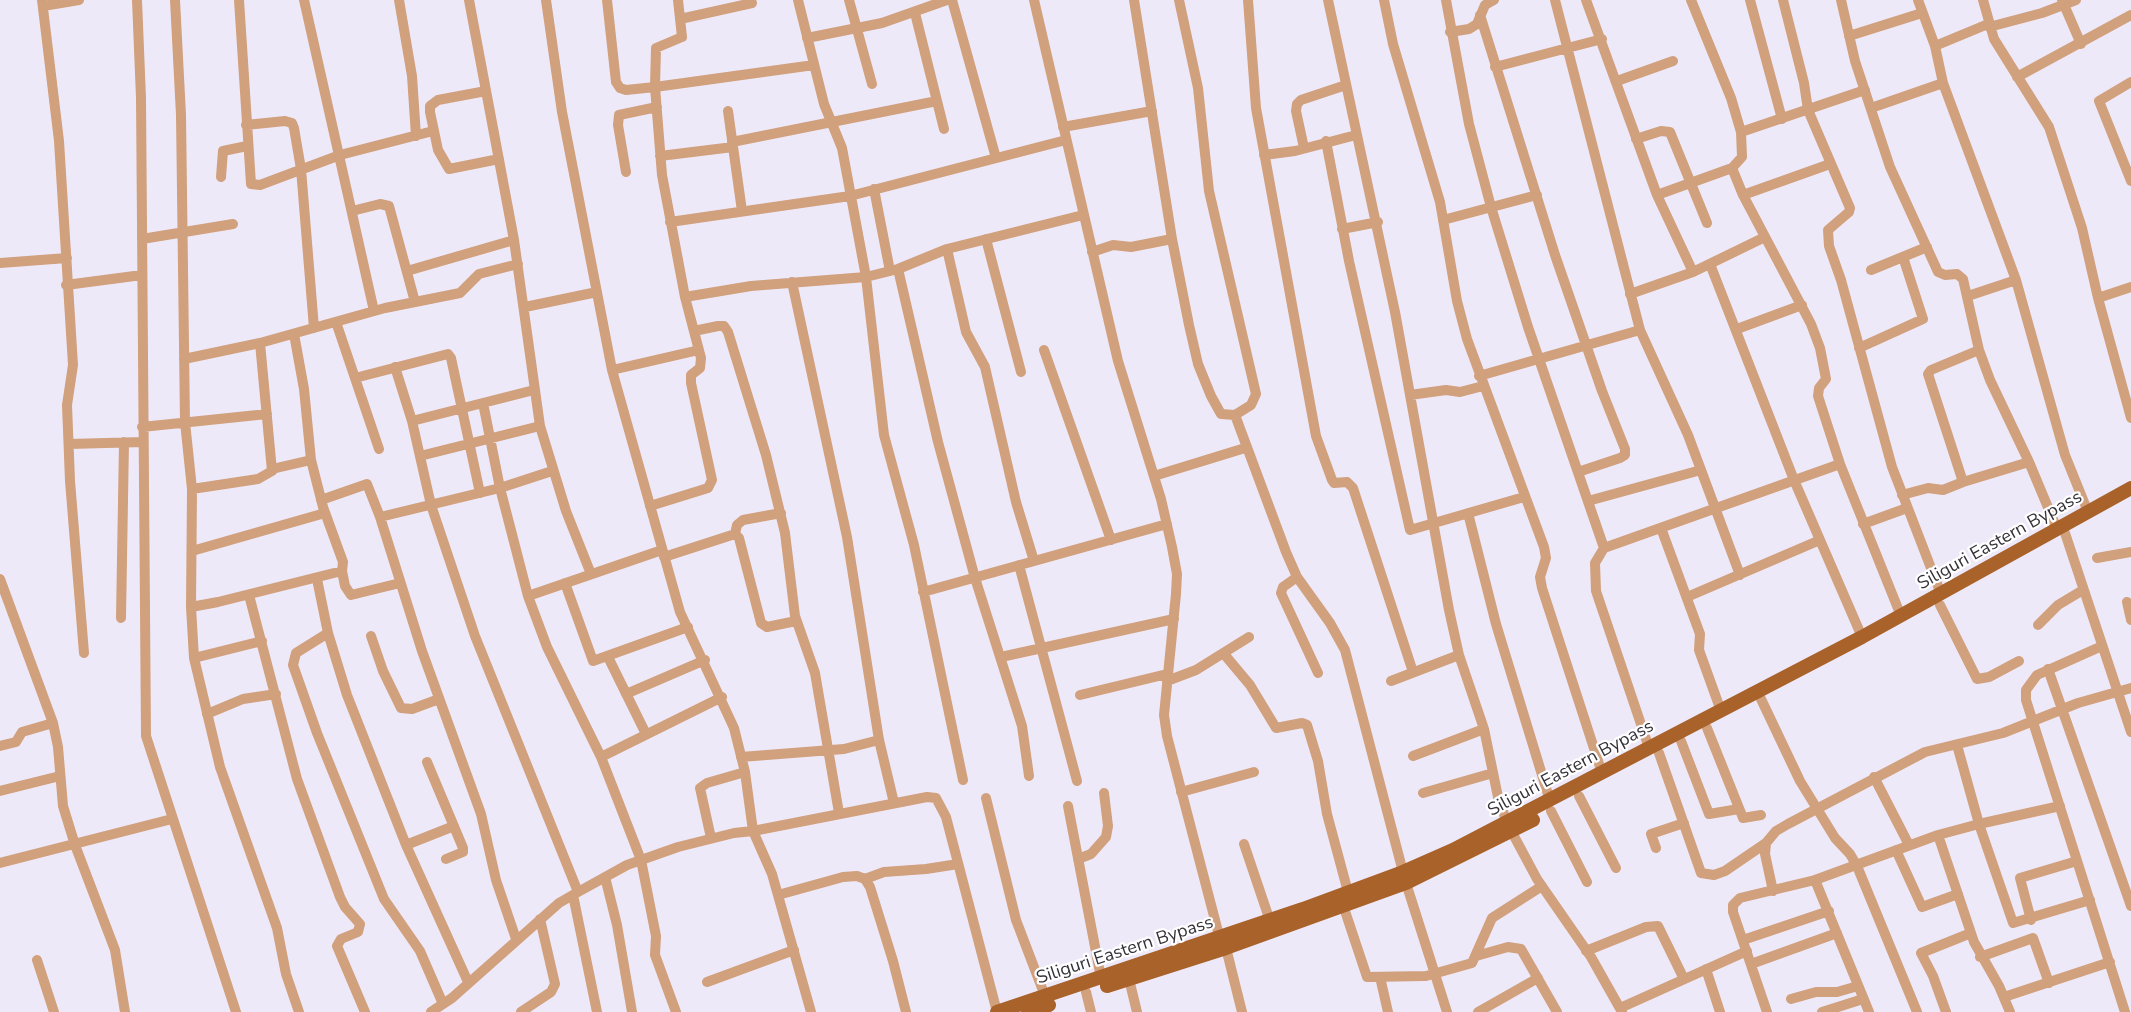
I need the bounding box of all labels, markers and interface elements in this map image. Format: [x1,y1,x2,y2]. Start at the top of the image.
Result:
street label: Siliguri Eastern Bypass [1914,487,2086,595]
street label: Siliguri Eastern Bypass [1484,716,1658,822]
street label: Siliguri Eastern Bypass [1034,912,1216,990]

